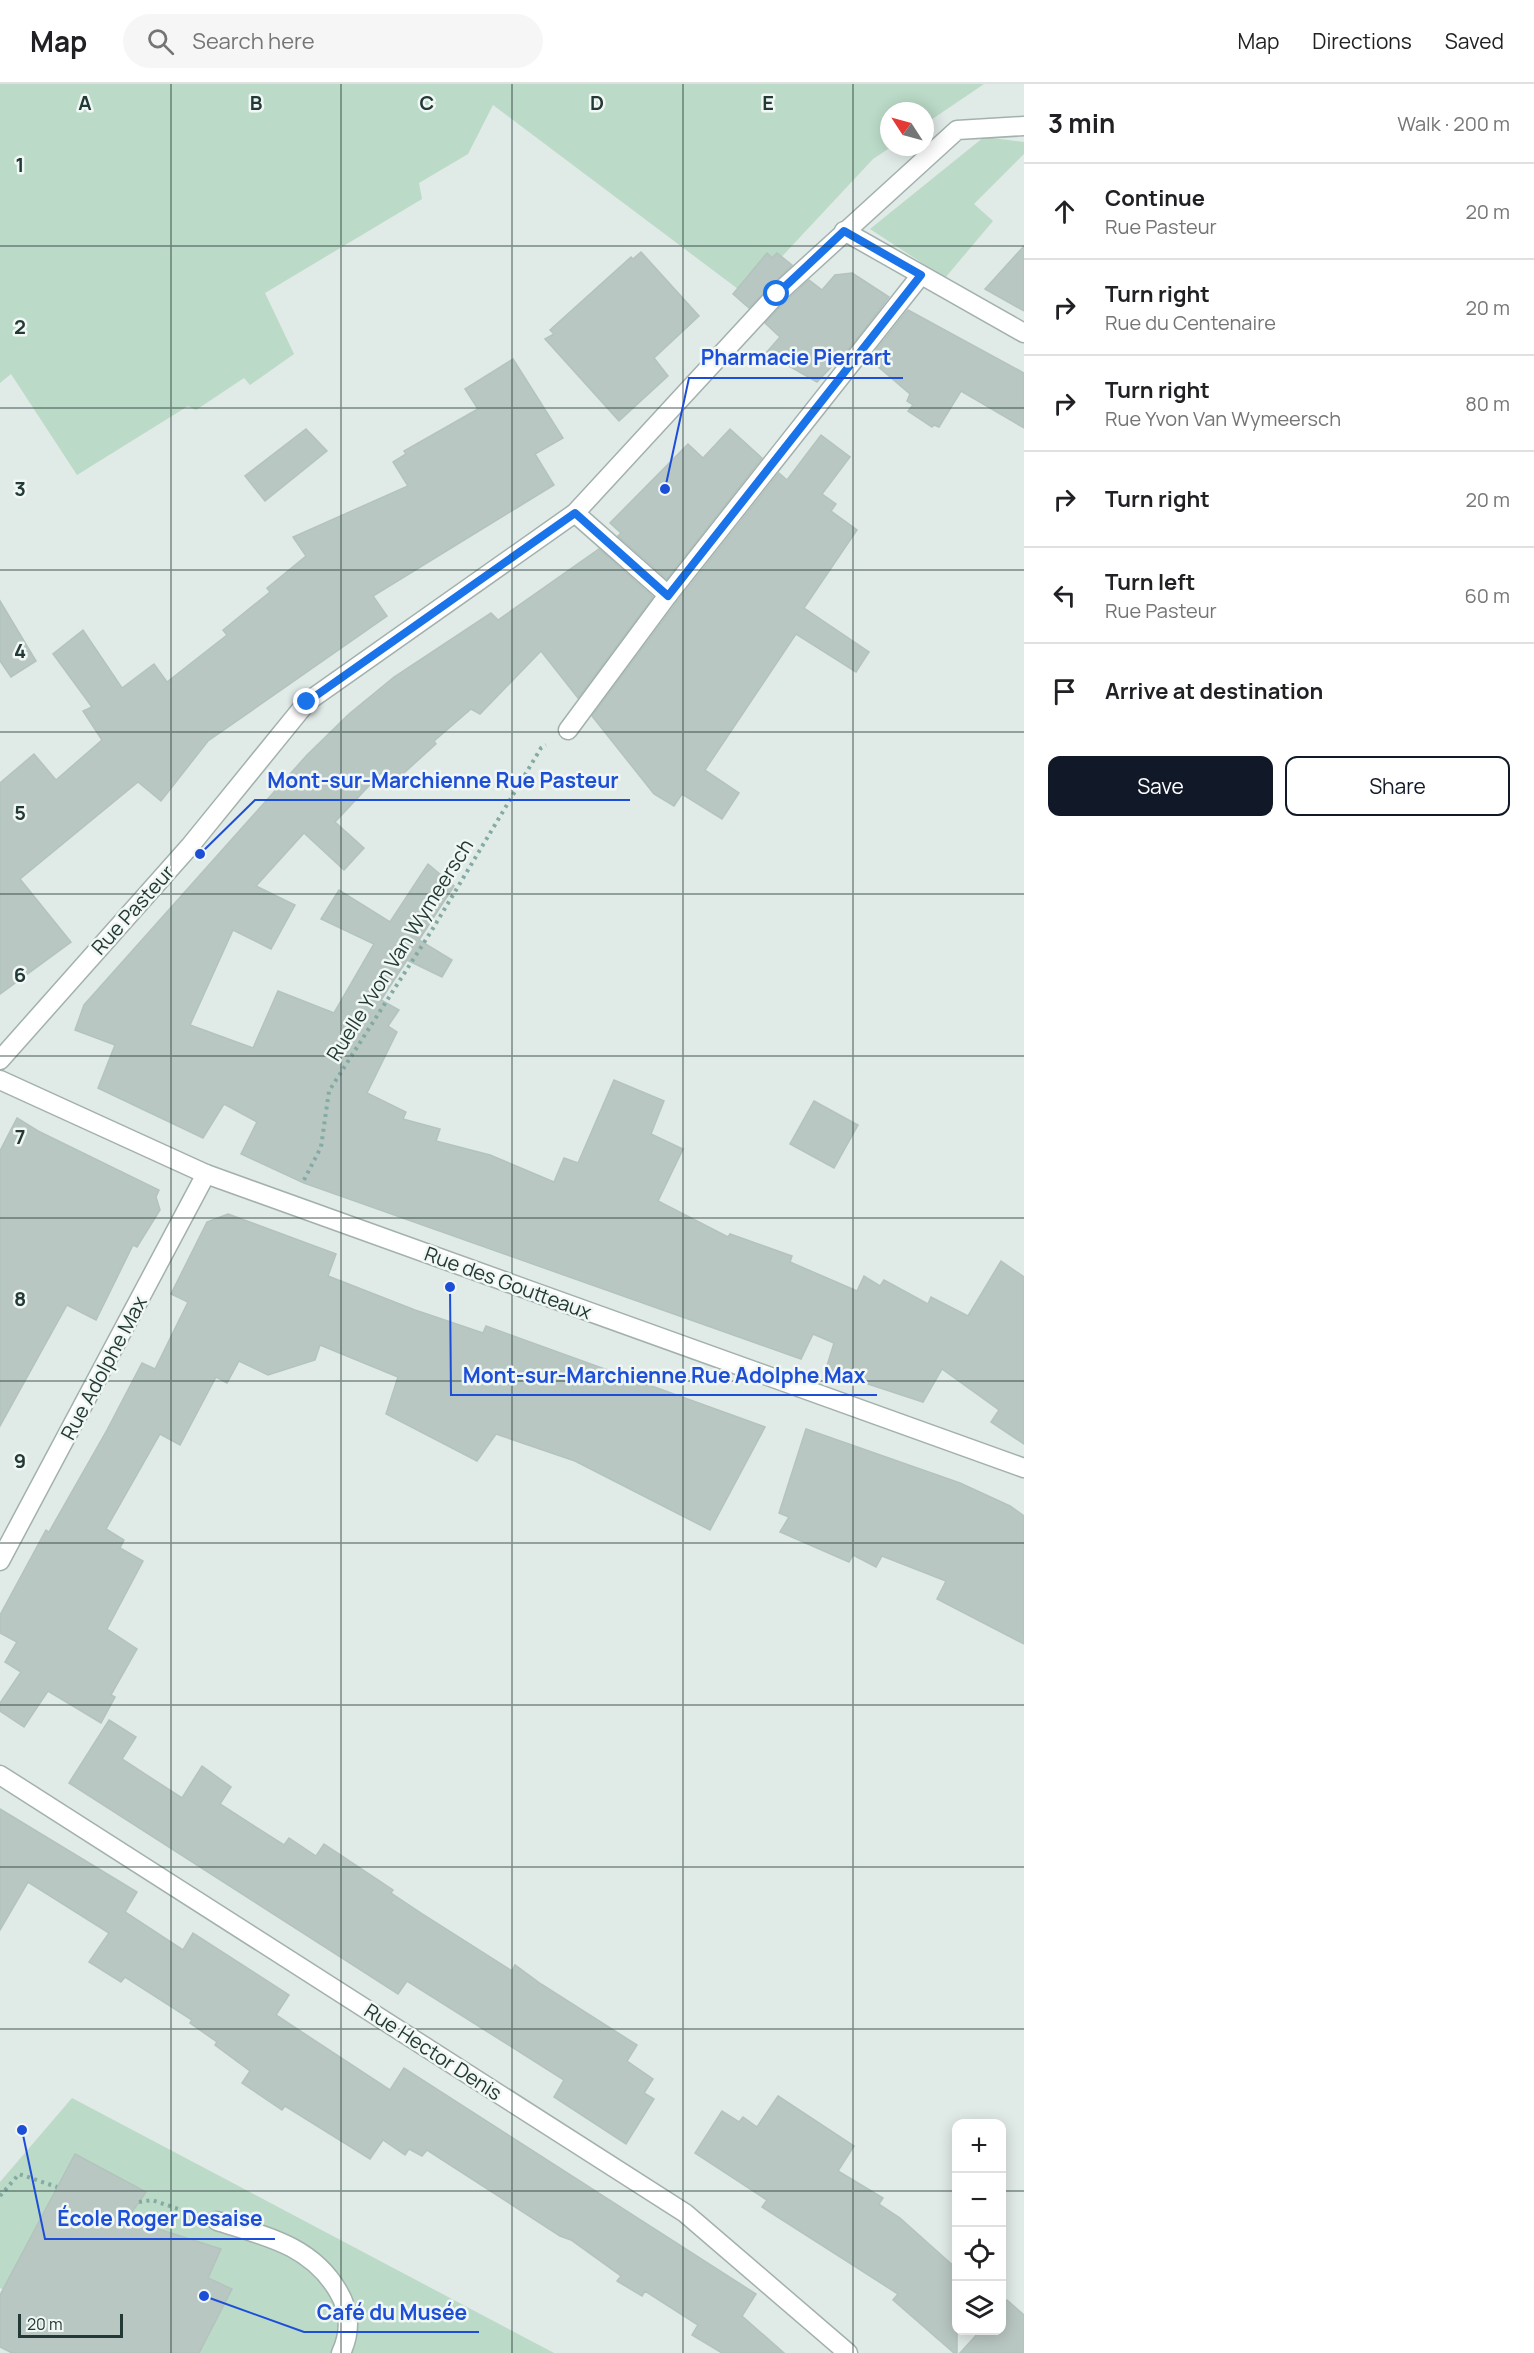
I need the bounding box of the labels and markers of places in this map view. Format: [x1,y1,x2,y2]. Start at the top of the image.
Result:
callout: Pharmacie Pierrart [689,339,903,378]
callout: Mont-sur-Marchienne Rue Pasteur [255,761,630,800]
callout: Mont-sur-Marchienne Rue Adolphe Max [451,1356,877,1395]
callout: École Roger Desaise [45,2200,275,2239]
callout: Café du Musée [304,2293,479,2332]

